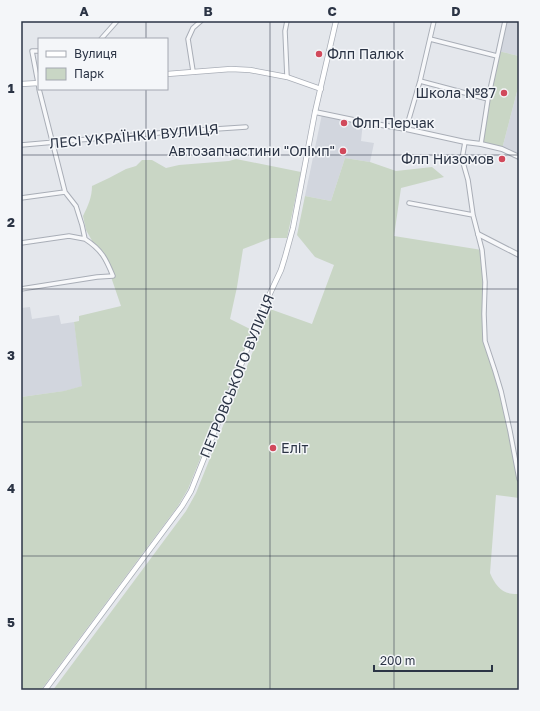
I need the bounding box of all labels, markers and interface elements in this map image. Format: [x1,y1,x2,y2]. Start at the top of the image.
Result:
text: A [79,3,89,19]
text: B [203,3,213,19]
text: C [327,3,337,19]
text: D [451,3,461,19]
legend [38,38,168,90]
place label: Флп Палюк [327,45,404,62]
text: Вулиця [74,46,117,61]
marker: Флп Палюк [314,49,324,59]
text: Парк [74,66,104,81]
text: 1 [8,80,15,96]
place label: Школа №87 [416,84,496,101]
marker: Школа №87 [499,88,509,98]
place label: Флп Перчак [352,114,435,131]
marker: Флп Перчак [339,118,349,128]
street label: ЛЕСІ УКРАЇНКИ ВУЛИЦЯ [49,120,219,151]
place label: Автозапчастини "Олімп" [168,142,335,159]
marker: Автозапчастини "Олімп" [338,146,348,156]
place label: Флп Низомов [401,150,494,167]
marker: Флп Низомов [497,154,507,164]
text: 2 [7,214,15,230]
street label: ПЕТРОВСЬКОГО ВУЛИЦЯ [196,291,277,460]
text: 3 [7,347,15,363]
place label: Еліт [281,439,309,456]
marker: Еліт [268,443,278,453]
text: 4 [7,480,15,496]
text: 5 [7,614,15,630]
scale bar [374,647,492,673]
text: 200 m [380,653,415,668]

